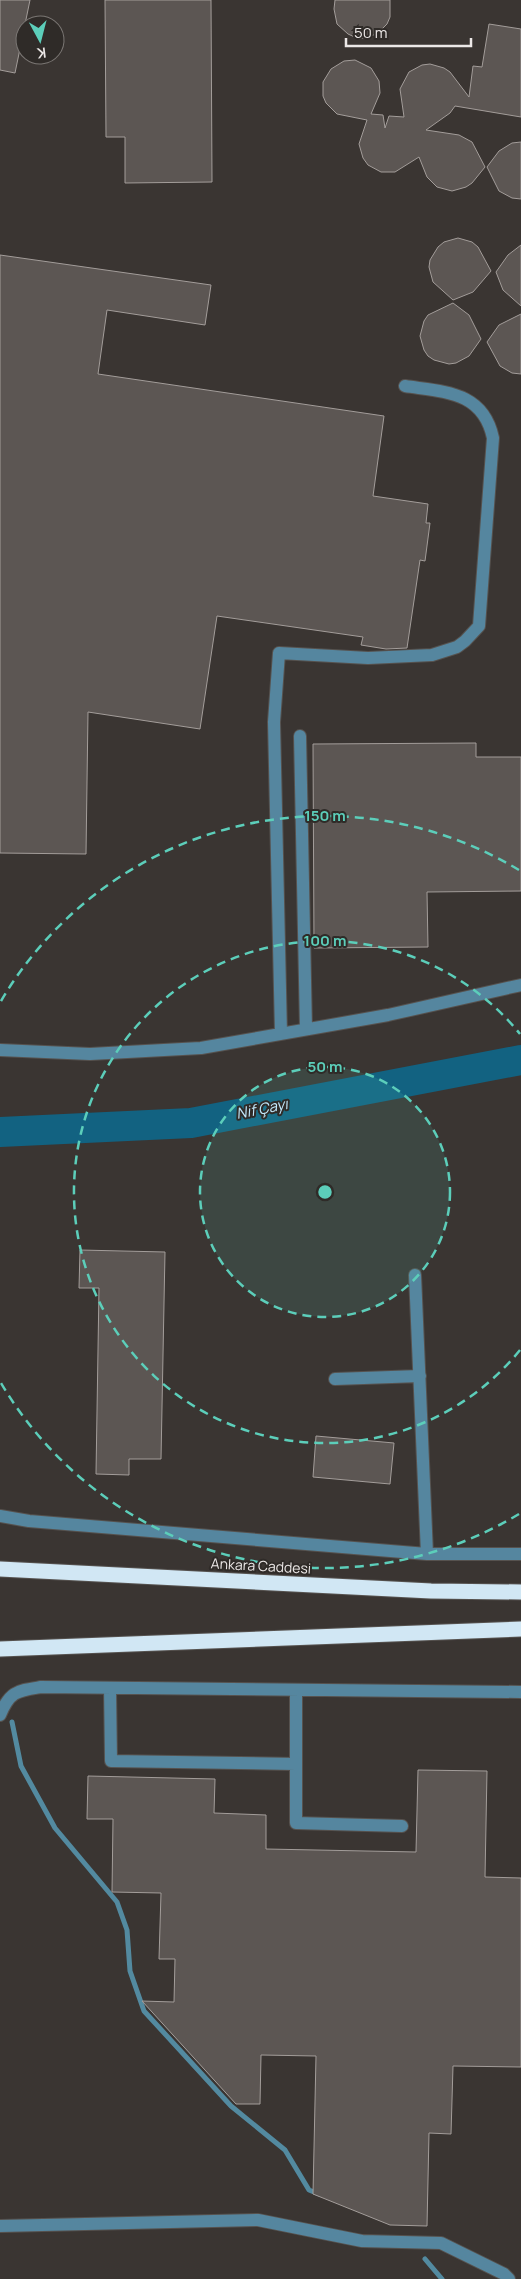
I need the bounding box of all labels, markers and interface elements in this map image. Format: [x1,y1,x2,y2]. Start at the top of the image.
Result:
north arrow [15,15,65,65]
scale bar [346,15,471,47]
text: 50 m [354,22,388,43]
text: K [35,43,47,63]
text: 150 m [304,805,346,826]
text: 100 m [304,930,346,951]
text: 50 m [307,1056,343,1077]
water label: Nif Çayı [234,1093,291,1124]
centre of rings [316,1183,334,1201]
street label: Ankara Caddesi [210,1553,312,1578]

